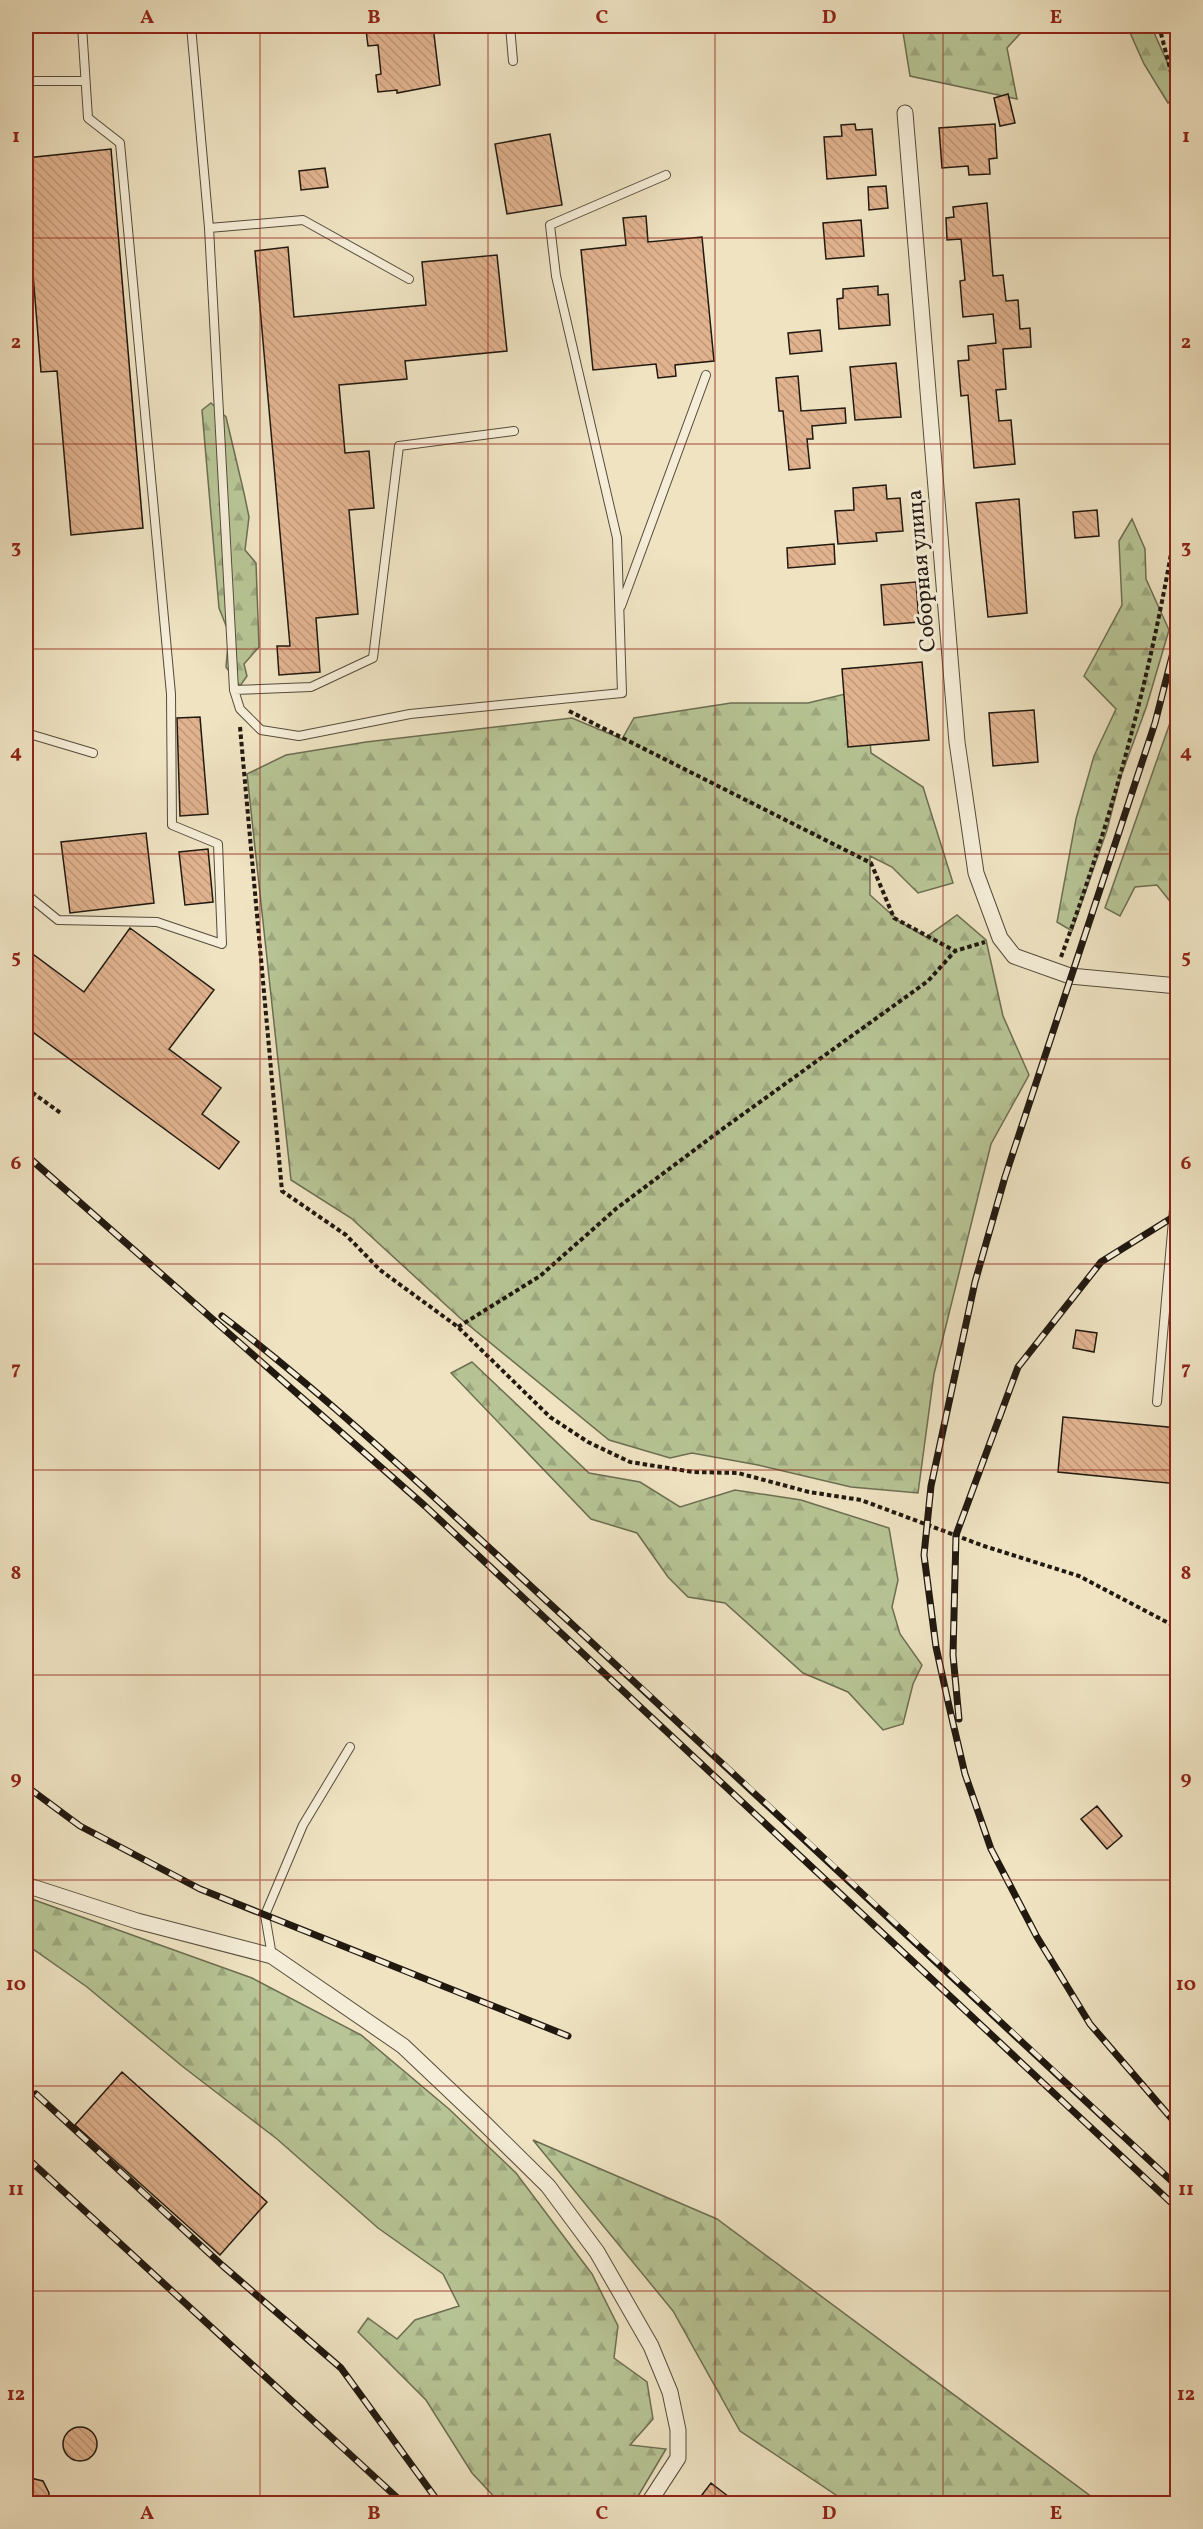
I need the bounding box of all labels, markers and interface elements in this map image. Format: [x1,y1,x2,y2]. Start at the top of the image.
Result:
text: A [140,4,154,32]
text: B [367,4,381,32]
text: C [596,4,609,32]
text: D [822,4,836,32]
text: E [1050,4,1062,32]
text: 1 [12,123,20,151]
text: 1 [1182,123,1190,151]
text: 2 [11,329,21,357]
text: 2 [1181,329,1191,357]
street label: Соборная улица [900,488,945,653]
text: 3 [11,534,21,562]
text: 3 [1181,534,1191,562]
text: 4 [10,739,22,767]
text: 4 [1180,739,1192,767]
text: 5 [11,944,21,972]
text: 5 [1181,944,1191,972]
text: 6 [11,1150,22,1178]
text: 6 [1181,1150,1192,1178]
text: 7 [11,1355,21,1383]
text: 7 [1181,1355,1191,1383]
text: 8 [11,1560,21,1588]
text: 8 [1181,1560,1191,1588]
text: 9 [10,1765,22,1793]
text: 9 [1180,1765,1192,1793]
text: 10 [6,1971,26,1999]
text: 10 [1176,1971,1196,1999]
text: 11 [8,2176,24,2204]
text: 11 [1178,2176,1194,2204]
text: 12 [7,2381,25,2409]
text: 12 [1177,2381,1195,2409]
text: A [140,2500,154,2528]
text: B [367,2500,381,2528]
text: C [596,2500,609,2528]
text: D [822,2500,836,2528]
text: E [1050,2500,1062,2528]

